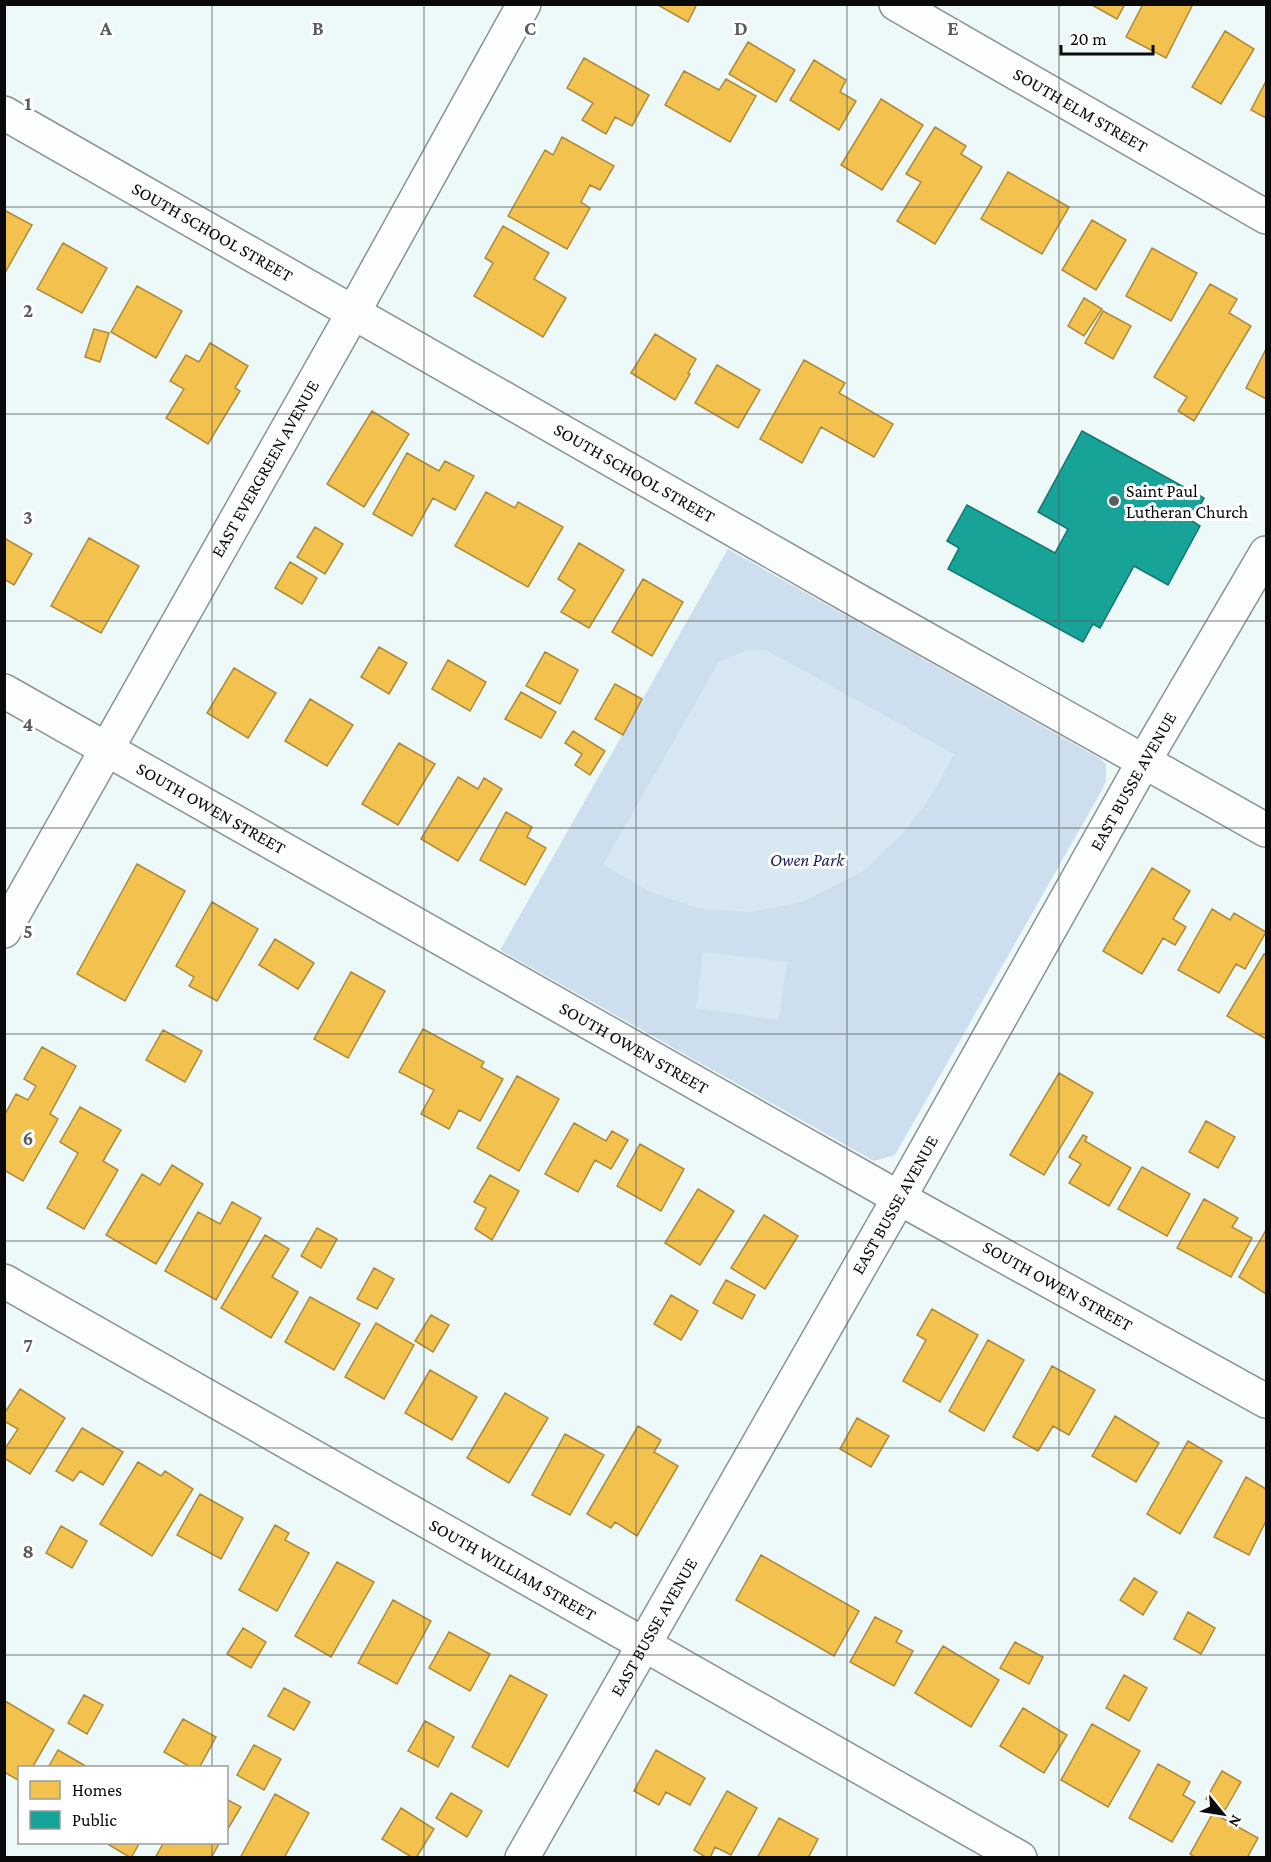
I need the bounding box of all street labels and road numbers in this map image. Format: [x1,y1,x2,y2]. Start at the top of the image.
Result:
street label: SOUTH ELM STREET [1010,64,1151,157]
street label: SOUTH SCHOOL STREET [128,178,297,286]
street label: EAST EVERGREEN AVENUE [207,376,323,561]
street label: SOUTH SCHOOL STREET [550,419,719,527]
street label: EAST BUSSE AVENUE [1086,708,1181,854]
street label: SOUTH OWEN STREET [133,758,289,859]
street label: SOUTH OWEN STREET [556,998,712,1098]
street label: EAST BUSSE AVENUE [848,1132,942,1278]
street label: SOUTH OWEN STREET [979,1236,1136,1335]
street label: SOUTH WILLIAM STREET [426,1515,600,1625]
street label: EAST BUSSE AVENUE [606,1554,701,1700]

